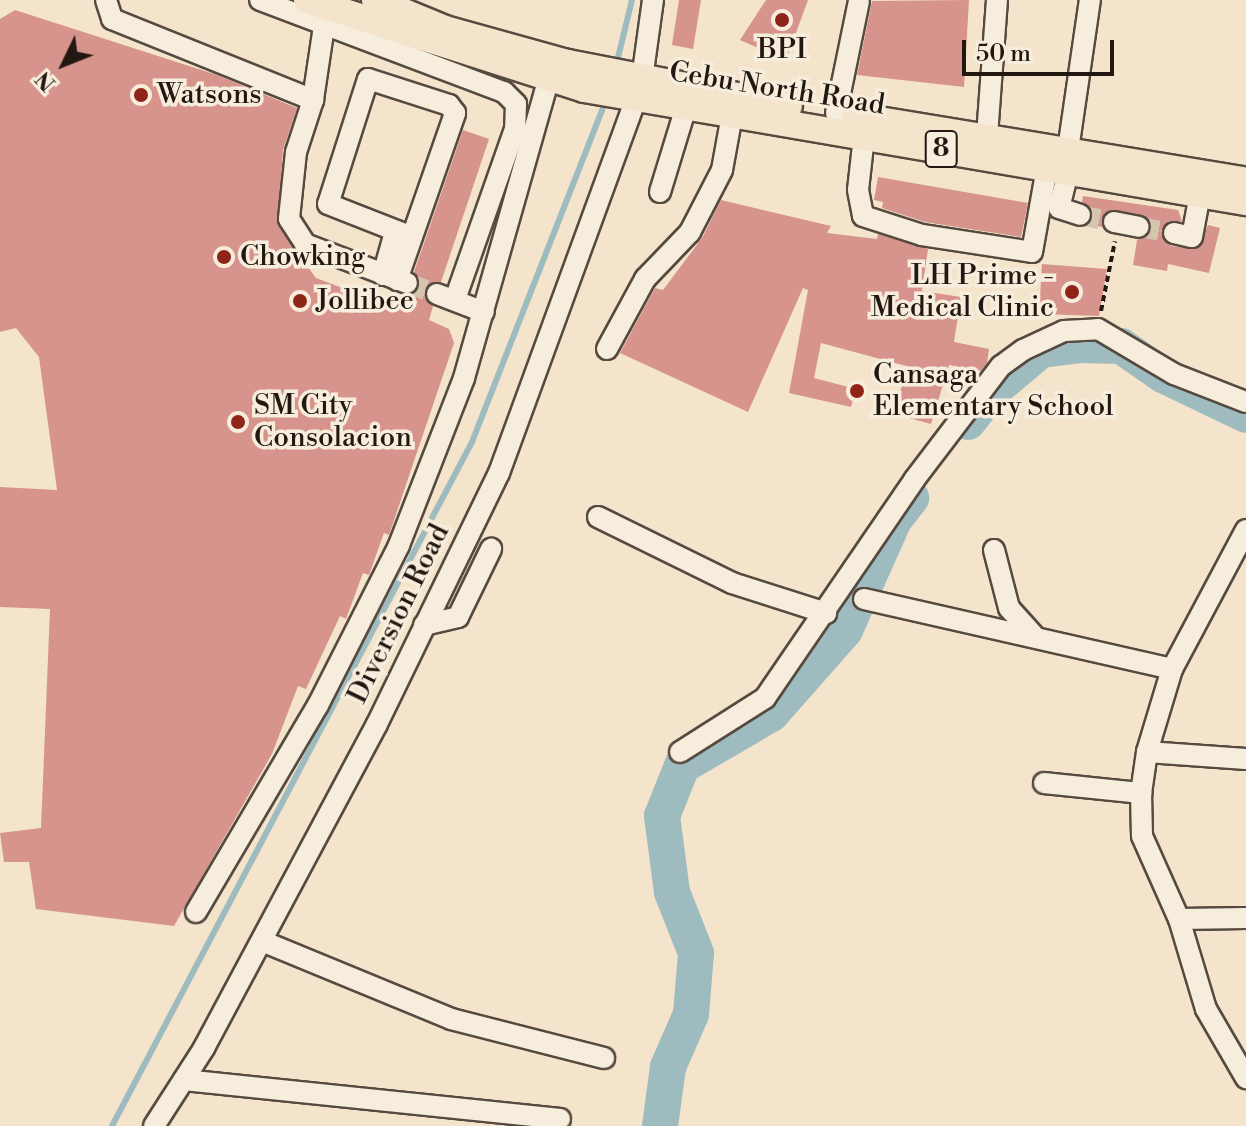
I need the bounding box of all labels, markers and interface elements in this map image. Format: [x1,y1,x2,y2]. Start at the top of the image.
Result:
marker: BPI [773,11,791,29]
north arrow [24,24,104,104]
scale bar [966,24,1118,74]
place label: BPI [757,33,807,67]
text: 50 m [976,39,1031,69]
street label: Cebu North Road [667,55,887,123]
text: N [30,65,62,96]
place label: Watsons [157,78,262,112]
marker: Watsons [132,86,150,104]
road number: 8 [923,127,959,171]
place label: Chowking [240,240,365,274]
marker: Chowking [215,248,233,266]
place label: LH Prime - Medical Clinic [871,259,1054,325]
marker: LH Prime - Medical Clinic [1061,281,1083,303]
place label: Jollibee [316,284,414,318]
marker: Jollibee [291,292,309,310]
place label: Cansaga Elementary School [873,358,1114,424]
marker: Cansaga Elementary School [848,382,866,400]
place label: SM City Consolacion [254,389,412,455]
marker: SM City Consolacion [229,413,247,431]
street label: Diversion Road [341,519,457,709]

